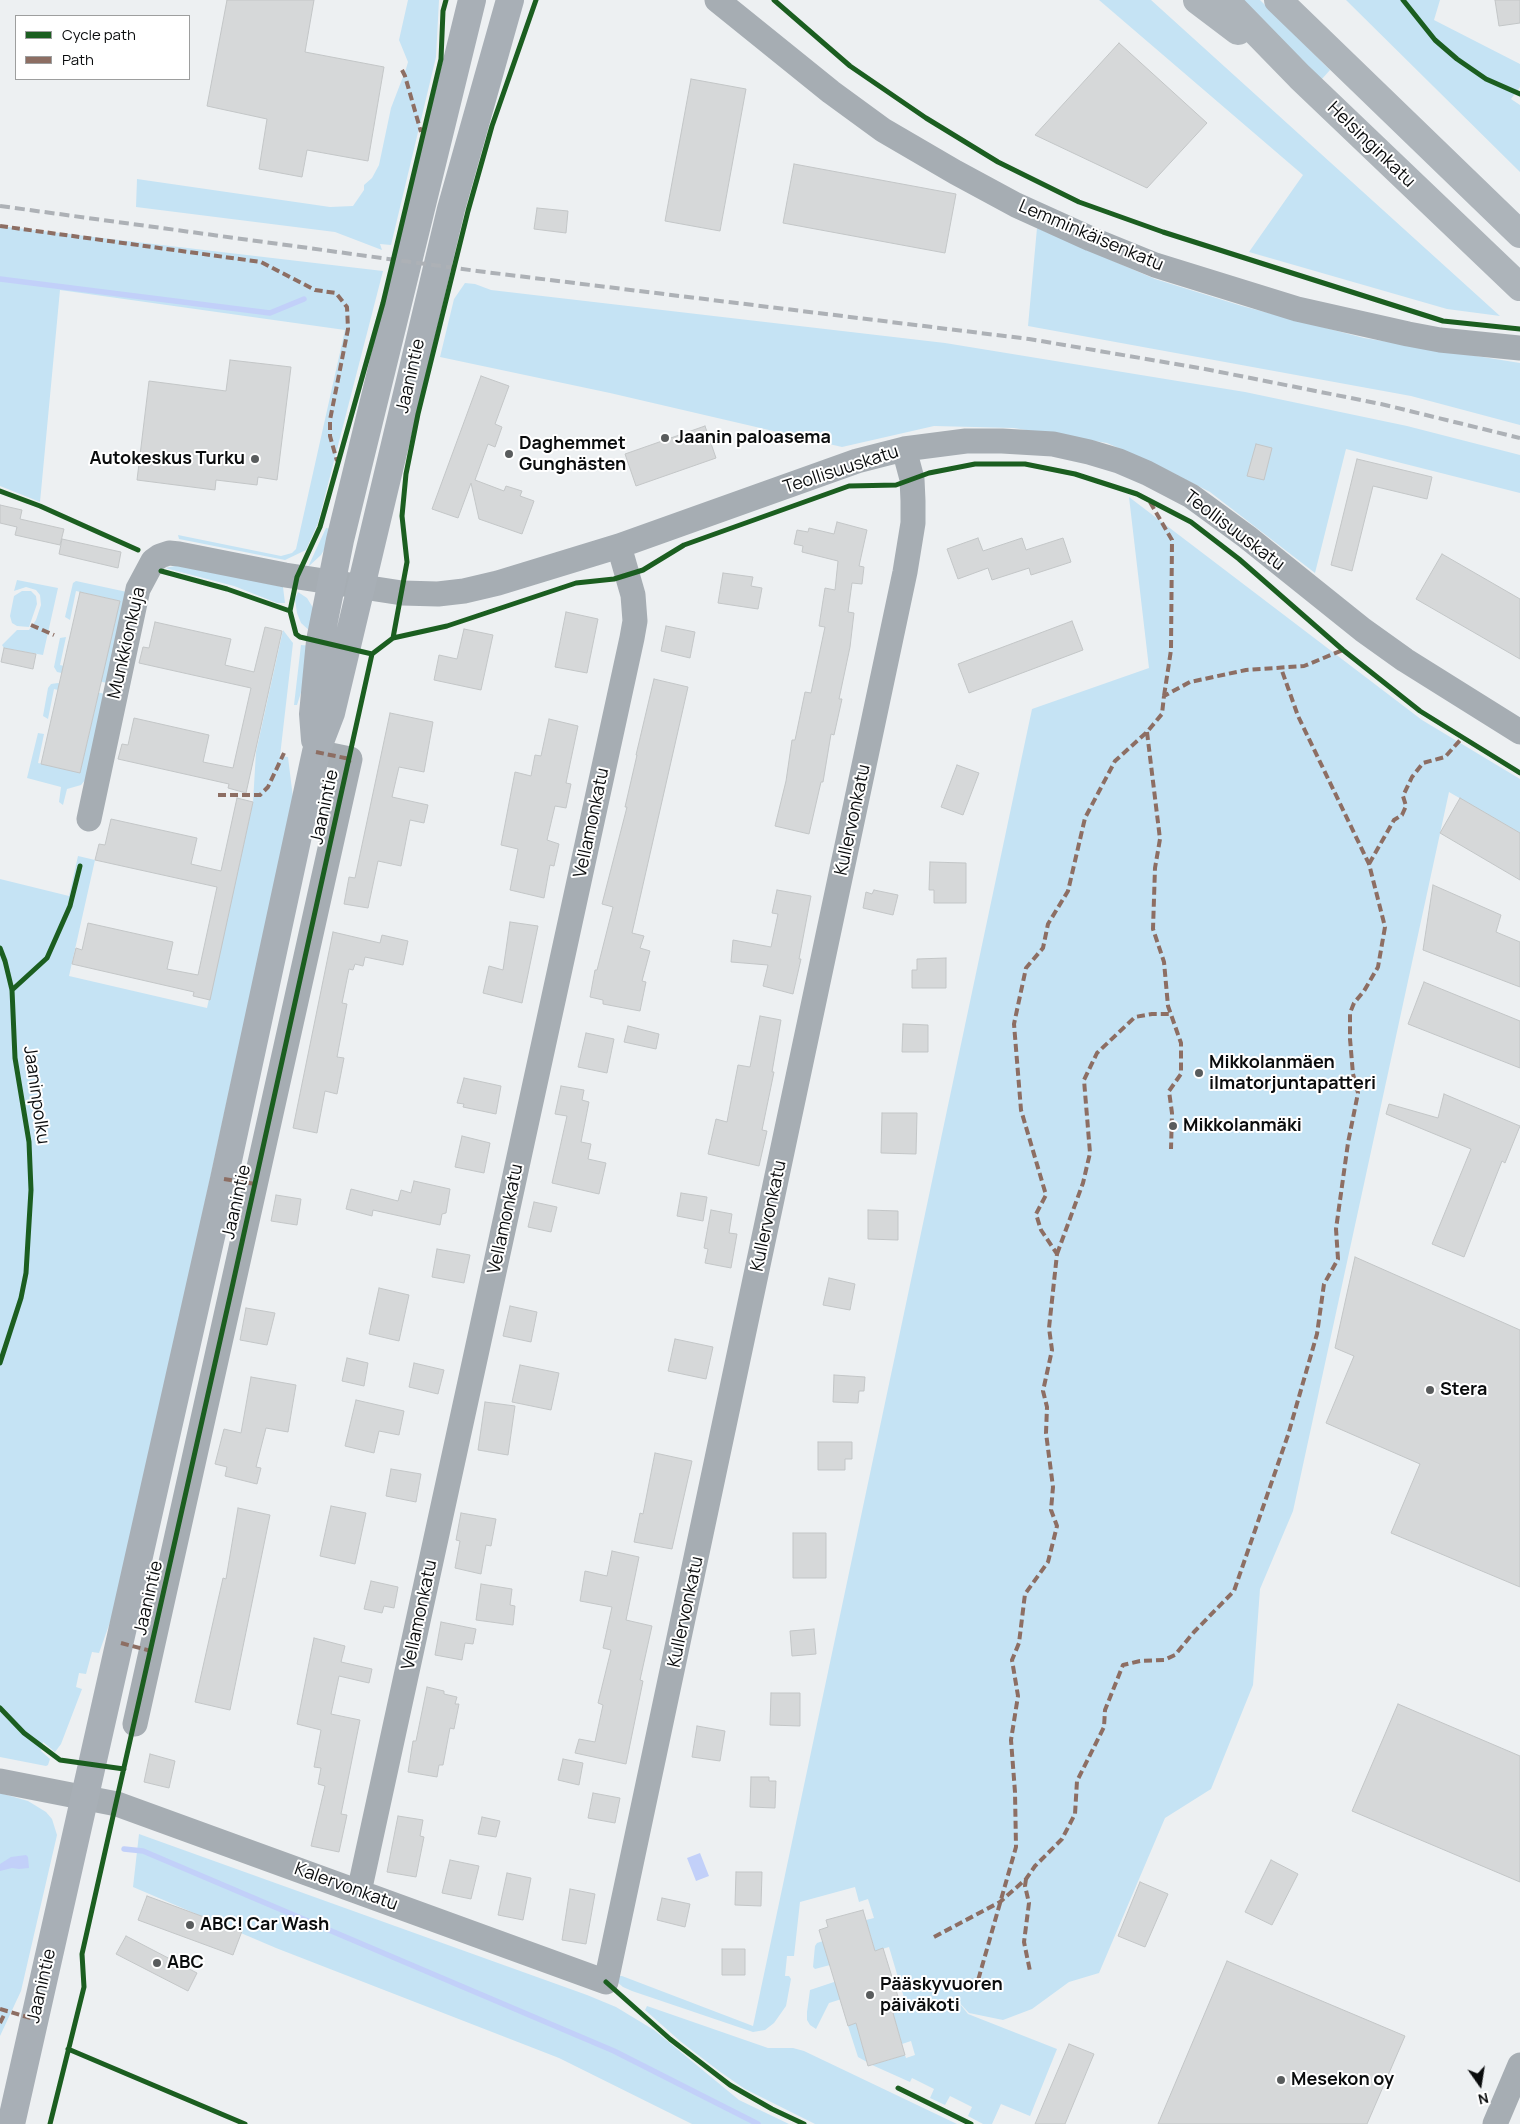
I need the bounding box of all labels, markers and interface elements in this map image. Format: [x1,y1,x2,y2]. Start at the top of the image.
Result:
legend [15,15,190,80]
text: Cycle path [62,24,136,45]
text: Path [62,49,94,70]
street label: Helsinginkatu [1323,98,1419,192]
street label: Lemminkäisenkatu [1015,196,1167,276]
street label: Jaanintie [392,337,430,415]
place label: Jaanin paloasema [675,427,831,449]
marker: Jaanin paloasema [659,432,671,444]
place label: Daghemmet Gunghästen [519,433,626,476]
street label: Teollisuuskatu [781,441,901,499]
place label: Autokeskus Turku [89,448,245,470]
marker: Daghemmet Gunghästen [503,448,515,460]
marker: Autokeskus Turku [249,453,261,465]
street label: Teollisuuskatu [1180,486,1288,576]
street label: Munkkionkuja [104,585,150,701]
street label: Kullervonkatu [831,762,875,878]
street label: Vellamonkatu [570,766,614,880]
street label: Jaanintie [307,768,343,846]
street label: Jaaninpolku [18,1044,54,1146]
place label: Mikkolanmäen ilmatorjuntapatteri [1209,1052,1376,1094]
marker: Mikkolanmäen ilmatorjuntapatteri [1193,1067,1205,1079]
place label: Mikkolanmäki [1183,1115,1302,1137]
marker: Mikkolanmäki [1167,1120,1179,1132]
street label: Kullervonkatu [747,1158,791,1274]
street label: Vellamonkatu [484,1162,528,1276]
street label: Jaanintie [218,1163,256,1241]
place label: Stera [1440,1379,1487,1401]
marker: Stera [1424,1384,1436,1396]
street label: Kullervonkatu [664,1554,708,1670]
street label: Vellamonkatu [398,1558,442,1672]
street label: Jaanintie [130,1559,168,1637]
street label: Kalervonkatu [291,1858,401,1916]
place label: ABC! Car Wash [200,1914,329,1936]
marker: ABC! Car Wash [184,1919,196,1931]
street label: Jaanintie [23,1947,61,2025]
place label: ABC [167,1952,204,1974]
marker: ABC [151,1957,163,1969]
place label: Pääskyvuoren päiväkoti [880,1974,1003,2016]
marker: Pääskyvuoren päiväkoti [864,1989,876,2001]
north arrow [1455,2059,1505,2109]
place label: Mesekon oy [1291,2069,1394,2091]
marker: Mesekon oy [1275,2074,1287,2086]
text: N [1476,2089,1491,2109]

